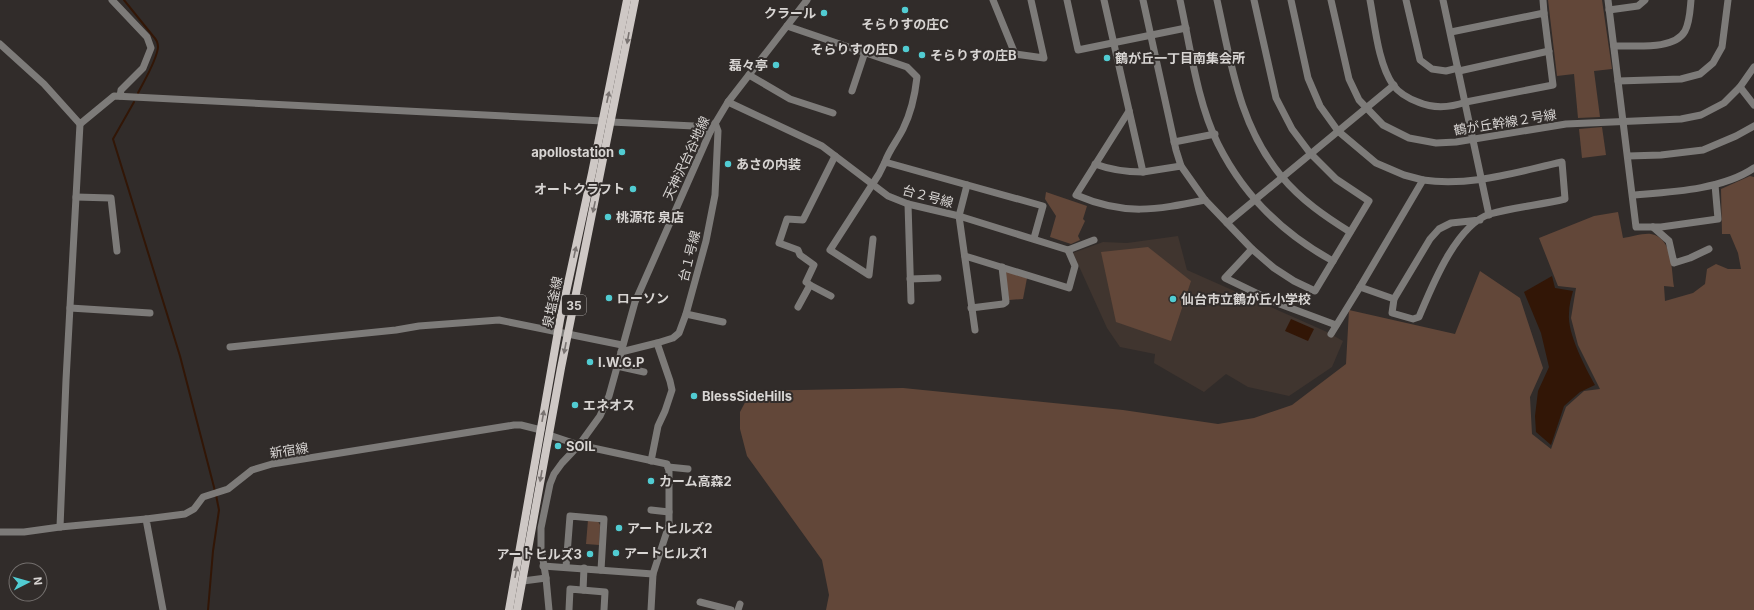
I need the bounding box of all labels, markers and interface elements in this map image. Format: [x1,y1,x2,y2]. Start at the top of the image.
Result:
place label: クラール [764,5,816,21]
marker: そらりすの庄C [900,5,910,15]
marker: クラール [819,8,829,18]
place label: そらりすの庄C [861,16,949,32]
one-way arrow [625,32,631,45]
place label: そらりすの庄D [811,41,898,57]
marker: そらりすの庄D [901,44,911,54]
place label: そらりすの庄B [930,47,1017,63]
marker: そらりすの庄B [917,50,927,60]
place label: 鶴が丘一丁目南集会所 [1115,50,1245,66]
marker: 鶴が丘一丁目南集会所 [1102,53,1112,63]
place label: 磊々亭 [729,57,768,73]
marker: 磊々亭 [771,60,781,70]
one-way arrow [605,91,611,104]
street label: 鶴が丘幹線２号線 [1452,106,1558,138]
street label: 天神沢台谷地線 [660,113,712,203]
place label: apollostation [531,144,614,160]
marker: apollostation [617,147,627,157]
place label: あさの内装 [736,156,801,172]
marker: あさの内装 [723,159,733,169]
place label: オートクラフト [534,181,625,197]
street label: 台２号線 [901,182,955,210]
marker: オートクラフト [628,184,638,194]
one-way arrow [590,201,596,213]
place label: 桃源花 泉店 [616,209,684,225]
marker: 桃源花 泉店 [603,212,613,222]
street label: 台１号線 [675,229,703,283]
one-way arrow [572,246,578,258]
street label: 泉塩釜線 [539,275,565,329]
place label: ローソン [617,290,669,306]
place label: 仙台市立鶴が丘小学校 [1181,291,1311,307]
marker: ローソン [604,293,614,303]
marker: 仙台市立鶴が丘小学校 [1168,294,1178,304]
road number: 35 [562,295,586,315]
one-way arrow [562,342,568,354]
place label: I.W.G.P [598,354,645,370]
marker: I.W.G.P [585,357,595,367]
place label: BlessSideHills [702,388,792,404]
marker: BlessSideHills [689,391,699,401]
place label: エネオス [583,397,635,413]
marker: エネオス [570,400,580,410]
one-way arrow [541,410,547,422]
place label: SOIL [566,438,596,454]
street label: 新宿線 [268,439,310,461]
marker: SOIL [553,441,563,451]
one-way arrow [538,470,544,482]
place label: カーム高森2 [659,473,732,489]
marker: カーム高森2 [646,476,656,486]
place label: アートヒルズ2 [627,520,712,536]
marker: アートヒルズ2 [614,523,624,533]
place label: アートヒルズ1 [624,545,707,561]
place label: アートヒルズ3 [496,546,582,562]
marker: アートヒルズ1 [611,548,621,558]
marker: アートヒルズ3 [585,549,595,559]
north arrow [8,562,48,602]
one-way arrow [513,566,519,578]
text: N [31,576,45,586]

